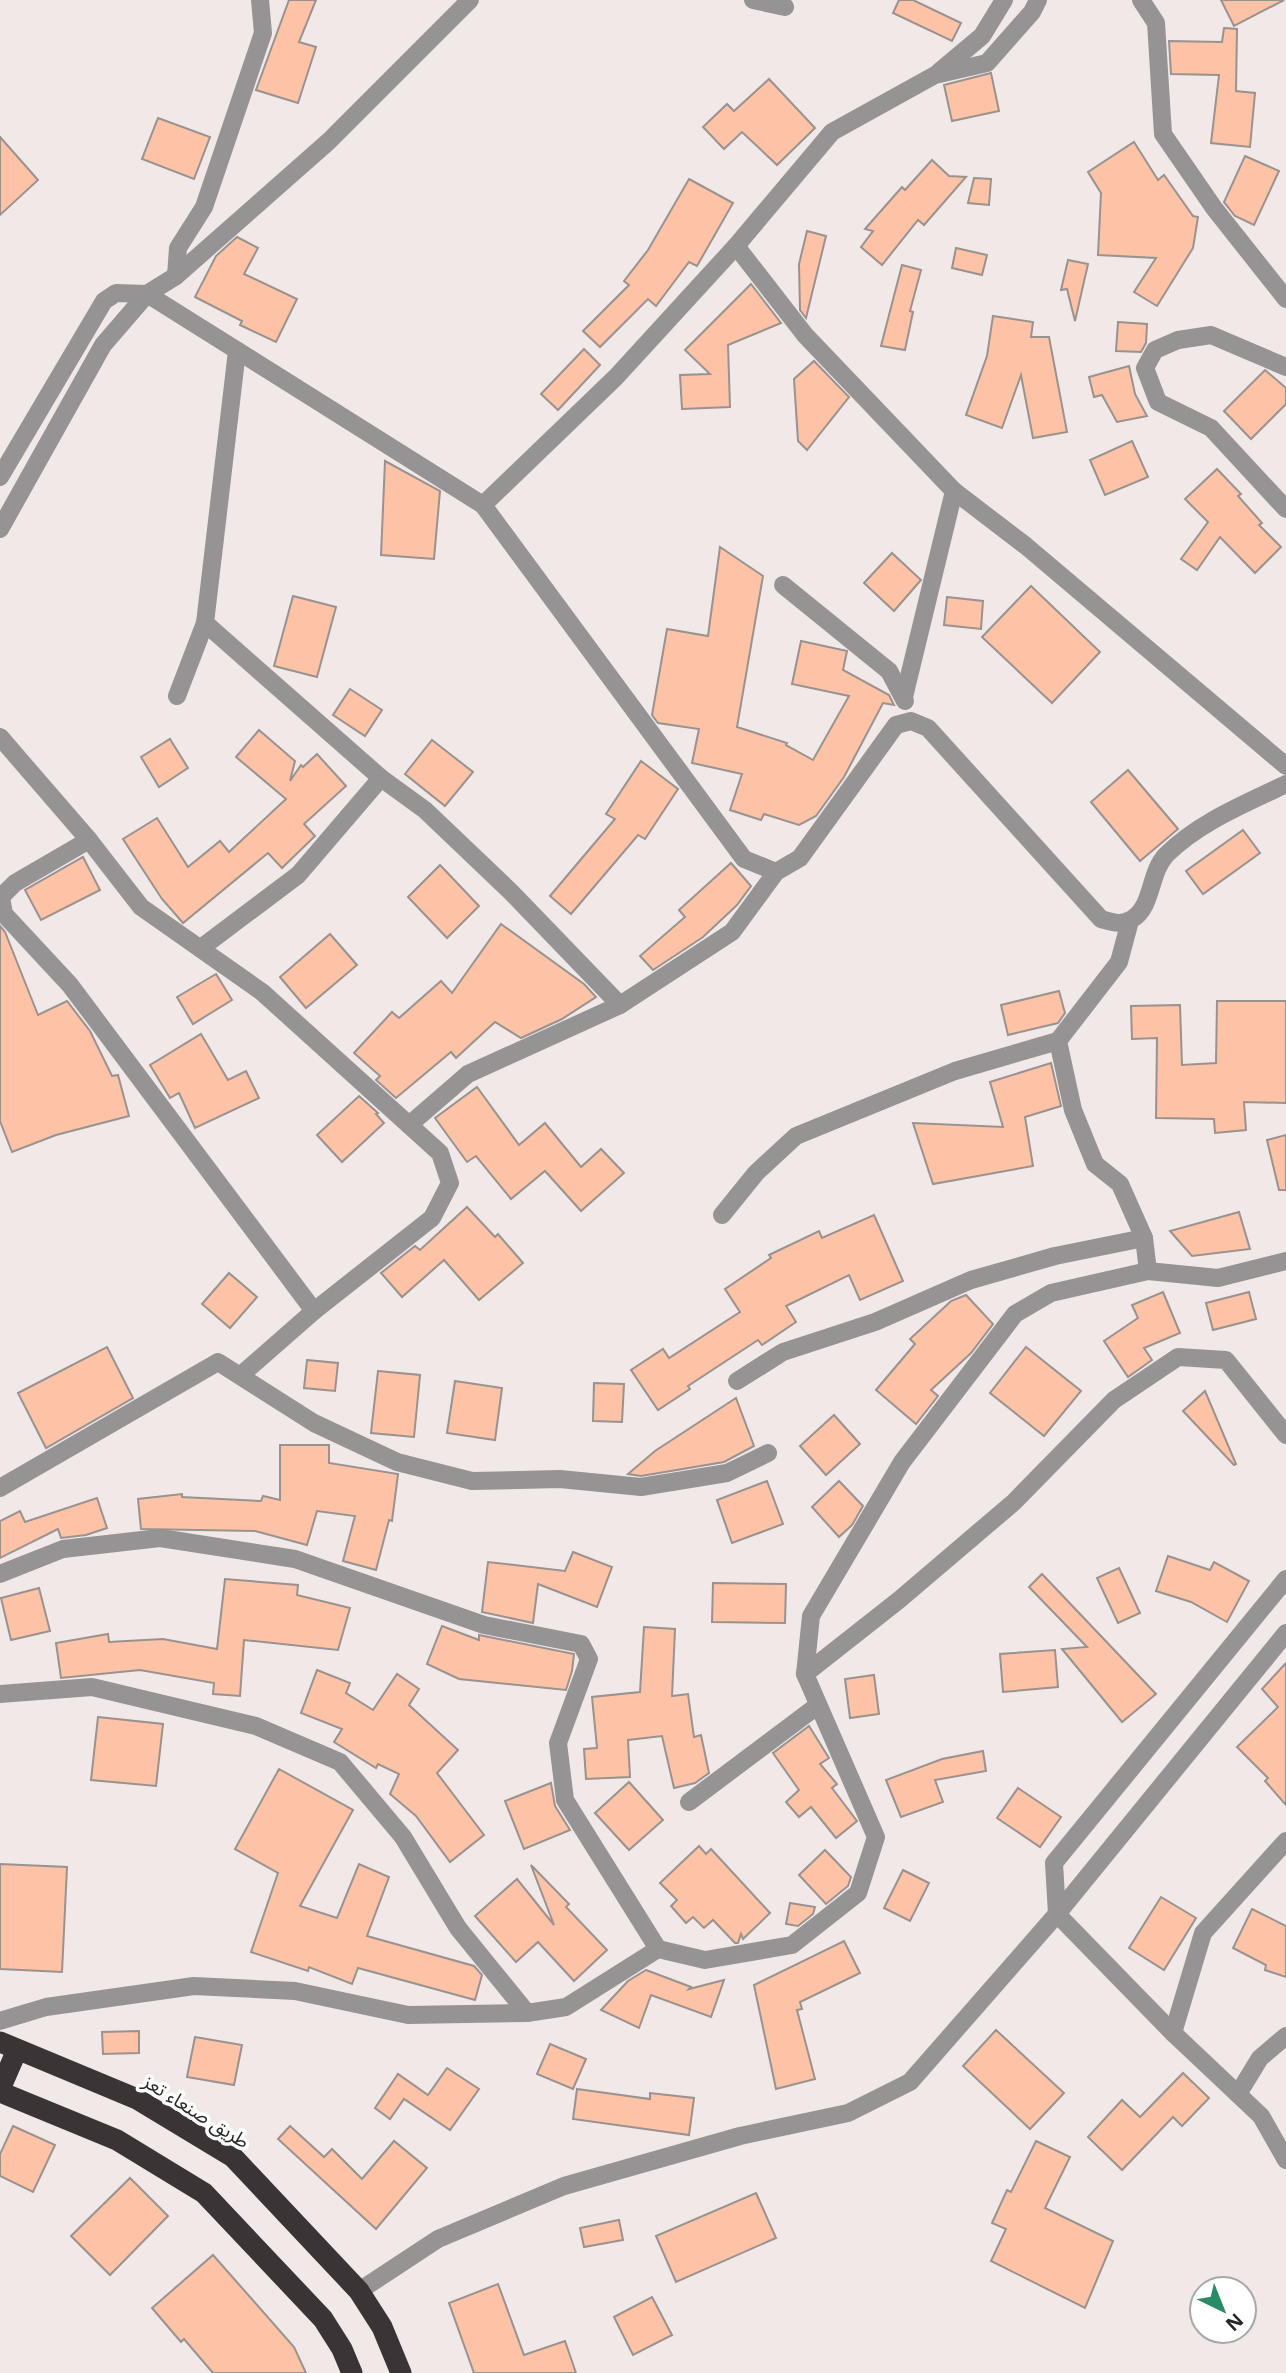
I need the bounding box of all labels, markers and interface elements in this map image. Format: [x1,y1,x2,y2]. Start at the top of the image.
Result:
street label: طريق صنعاء تعز [133,2063,258,2161]
north arrow [1188,2275,1258,2345]
text: N [1215,2302,1253,2342]

